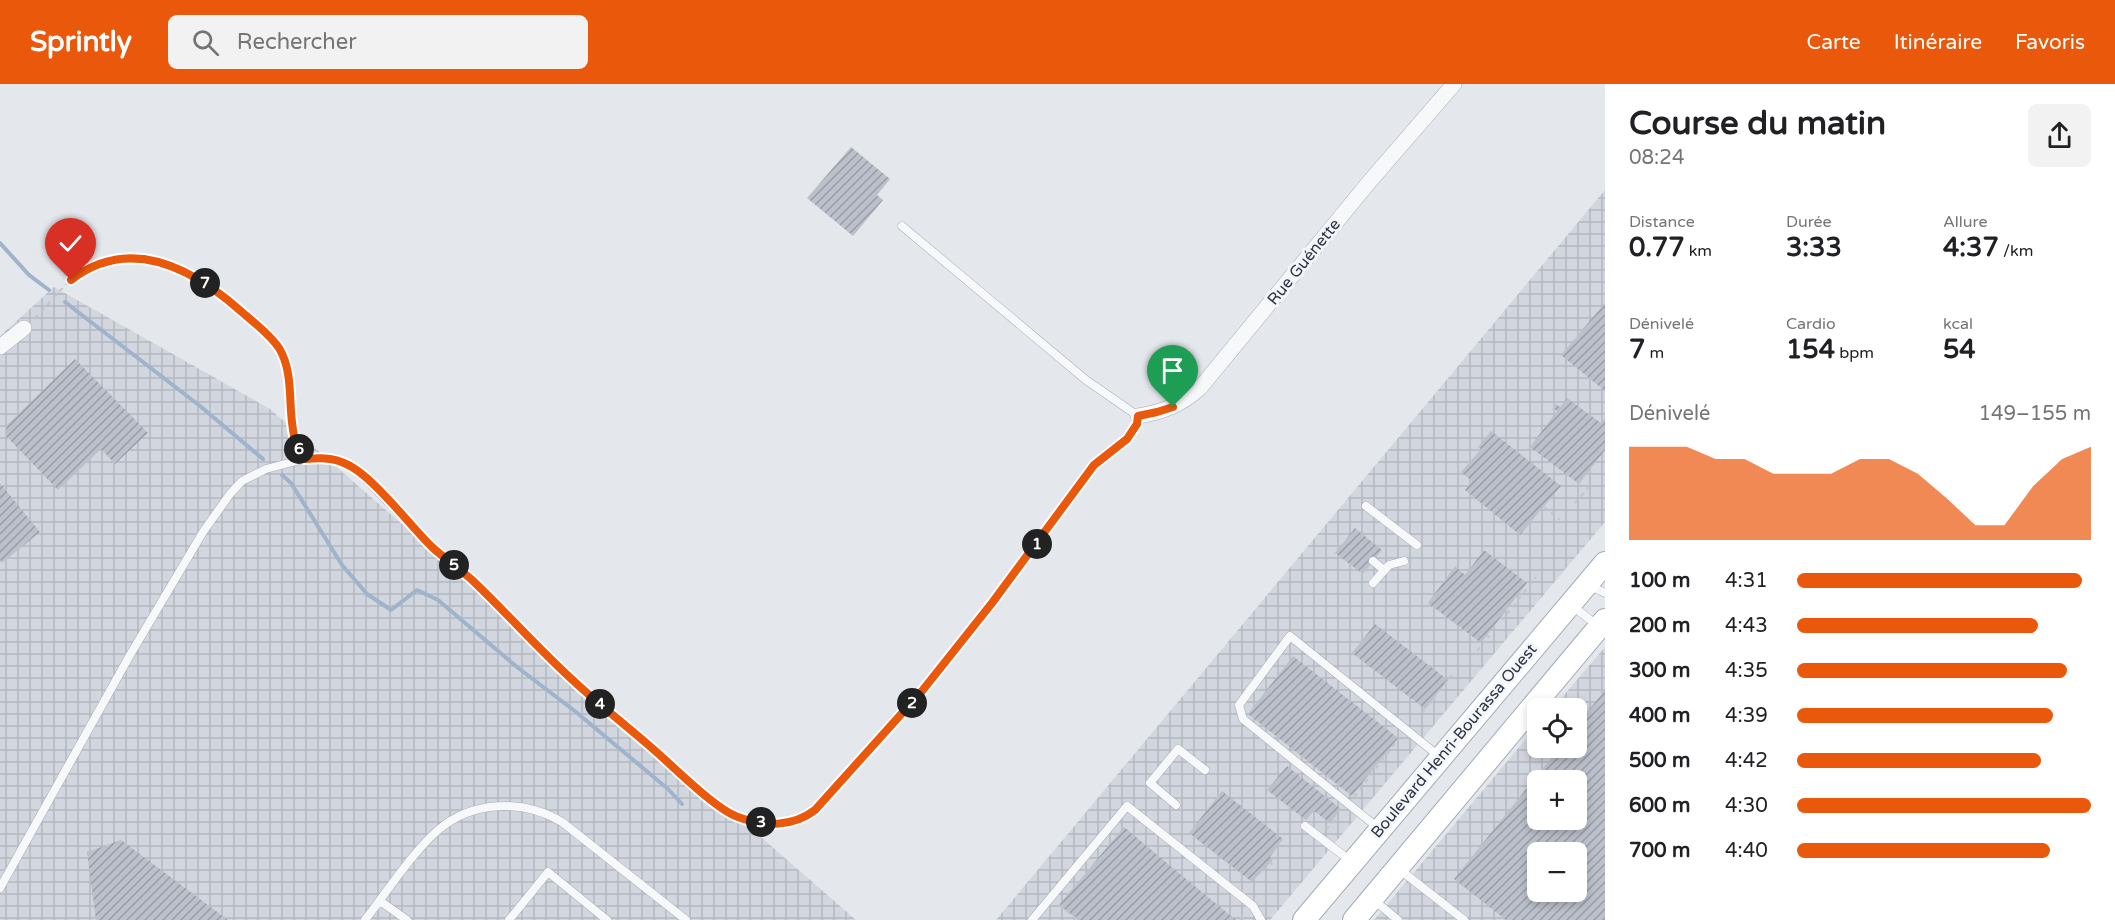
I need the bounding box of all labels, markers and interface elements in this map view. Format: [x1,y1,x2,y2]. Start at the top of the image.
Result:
search box [168,15,588,69]
text: Sprintly [30,25,132,59]
icon: search [189,26,222,59]
text: Rechercher [237,29,357,55]
text: Carte [1807,30,1861,55]
text: Itinéraire [1894,30,1982,55]
text: Favoris [2015,30,2085,55]
text: Course du matin [1629,104,1886,143]
button: share [2028,104,2091,167]
text: 08:24 [1629,146,1684,170]
text: Distance [1629,212,1695,232]
text: Durée [1786,212,1832,232]
text: Allure [1943,212,1988,232]
street label: Rue Guénette [1263,215,1345,309]
pin [45,218,96,280]
icon: check [54,227,87,260]
text: 0.77 [1629,232,1684,263]
text: 3:33 [1786,232,1842,263]
text: 4:37 [1943,232,1999,263]
text: km [1684,241,1712,261]
text: /km [1999,241,2033,261]
pin: 7 [190,268,220,298]
text: 7 [200,273,210,293]
text: Dénivelé [1629,314,1694,334]
text: Cardio [1786,314,1836,334]
text: kcal [1943,314,1973,334]
text: 7 [1629,334,1645,365]
text: 154 [1786,334,1835,365]
text: 54 [1943,334,1976,365]
text: m [1645,343,1664,363]
text: bpm [1835,343,1874,363]
pin [1147,345,1198,407]
icon: arrive [1156,354,1189,387]
text: Dénivelé [1629,402,1710,426]
text: 149–155 m [1978,402,2091,426]
pin: 6 [284,434,314,464]
text: 6 [294,439,304,459]
pin: 1 [1022,529,1052,559]
text: 1 [1032,534,1042,554]
pin: 5 [439,550,469,580]
text: 5 [449,555,459,575]
text: 100 m [1629,569,1690,593]
text: 4:31 [1725,569,1768,593]
text: 200 m [1629,614,1690,638]
text: 4:43 [1725,614,1768,638]
street label: Boulevard Henri-Bourassa Ouest [1367,640,1541,842]
text: 300 m [1629,659,1690,683]
text: 4:35 [1725,659,1768,683]
pin: 2 [897,688,927,718]
pin: 4 [585,689,615,719]
text: 2 [907,693,917,713]
text: 4 [595,694,605,714]
map controls [1527,698,1587,902]
button: locate [1527,698,1587,758]
text: 400 m [1629,704,1690,728]
text: 4:39 [1725,704,1768,728]
text: 500 m [1629,749,1690,773]
text: 4:42 [1725,749,1768,773]
button: + [1527,770,1587,830]
text: 600 m [1629,794,1690,818]
text: 4:30 [1725,794,1768,818]
pin: 3 [746,807,776,837]
text: 3 [756,812,766,832]
text: 700 m [1629,839,1690,863]
text: 4:40 [1725,839,1768,863]
button: − [1527,842,1587,902]

